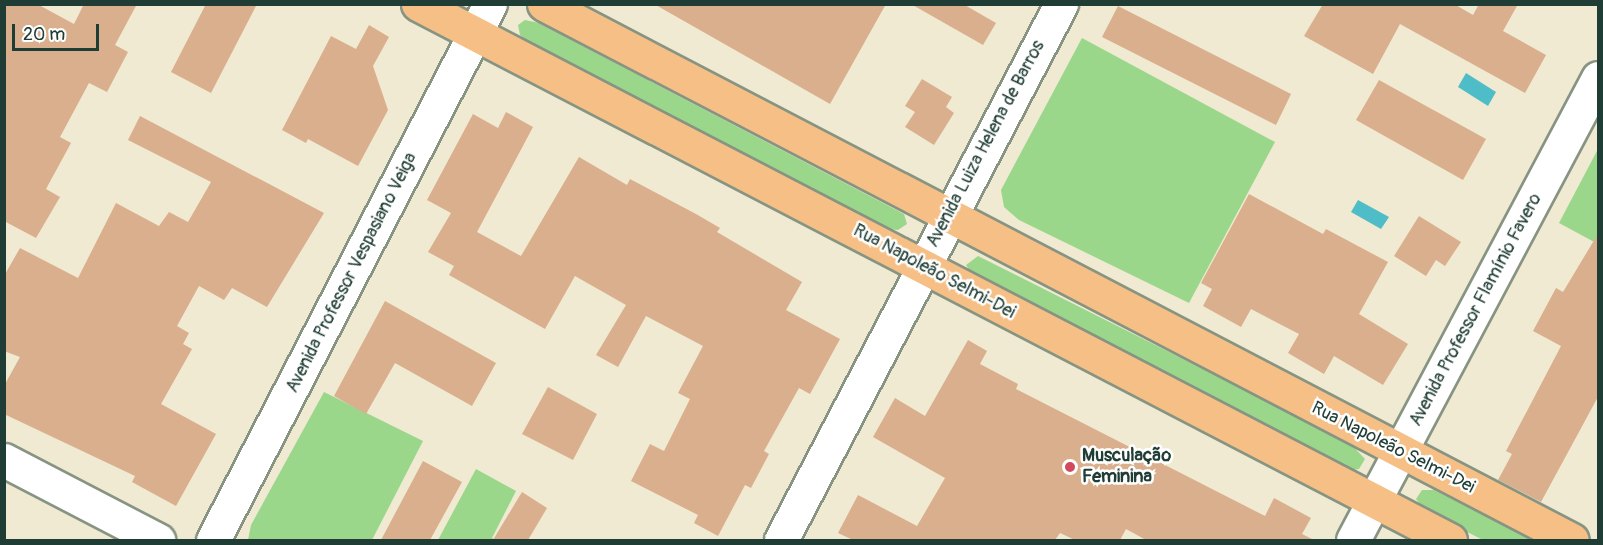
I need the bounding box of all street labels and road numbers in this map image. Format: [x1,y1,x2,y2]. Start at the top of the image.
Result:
street label: Avenida Luiza Helena de Barros [922,37,1050,251]
street label: Avenida Professor Vespasiano Veiga [282,149,422,397]
street label: Avenida Professor Flamínio Favero [1405,190,1547,430]
street label: Rua Napoleão Selmi-Dei [849,220,1019,324]
street label: Rua Napoleão Selmi-Dei [1308,397,1478,499]

